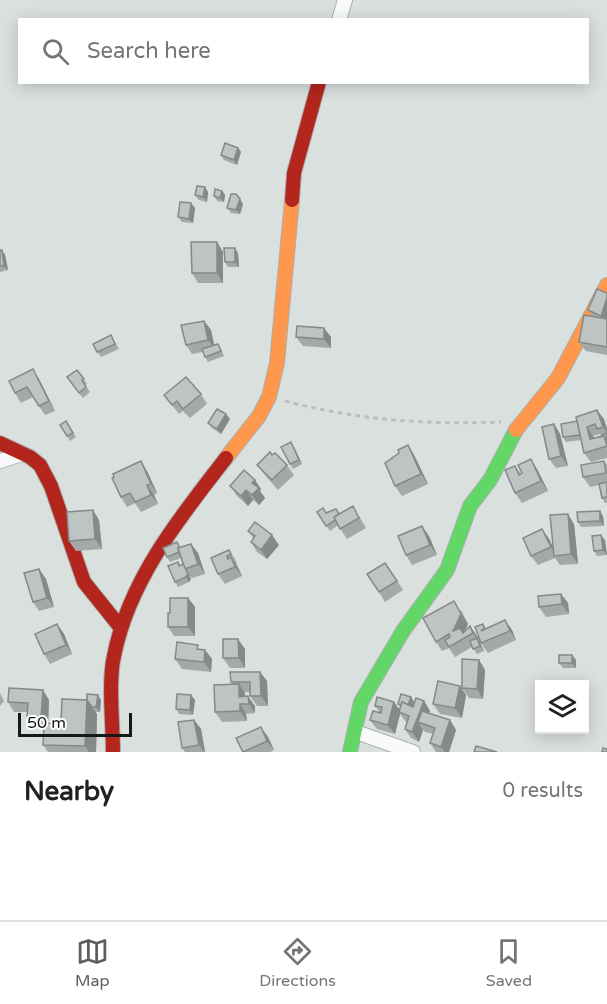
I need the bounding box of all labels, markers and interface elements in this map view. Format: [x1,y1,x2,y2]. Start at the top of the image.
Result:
search box [18,18,589,84]
icon: search [39,35,72,68]
text: Search here [87,38,211,64]
map controls [535,680,589,734]
button: layers [535,680,589,734]
scale bar [18,710,132,738]
text: 50 m [27,713,66,733]
text: Nearby [24,776,114,807]
text: 0 results [503,779,583,803]
tab: Map [75,935,109,991]
tab: Directions [259,935,336,991]
tab: Saved [486,935,532,991]

